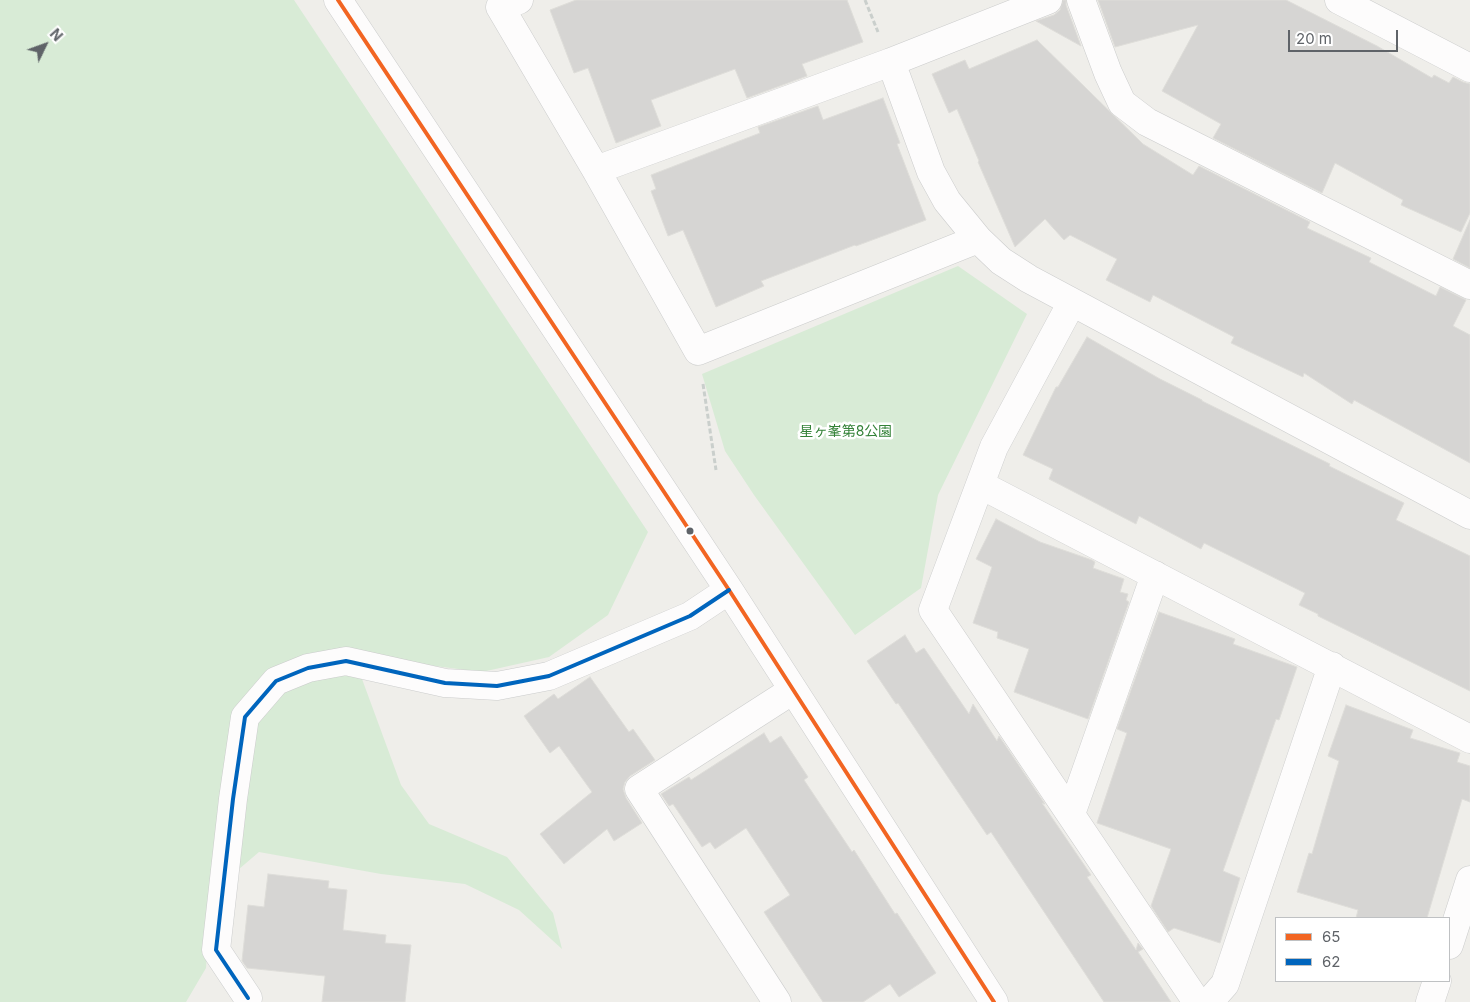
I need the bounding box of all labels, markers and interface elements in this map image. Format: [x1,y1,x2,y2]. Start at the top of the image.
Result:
north arrow [20,20,70,70]
scale bar [1290,20,1400,52]
text: N [47,25,66,44]
text: 20 m [1296,29,1332,48]
park label: 星ヶ峯第8公園 [800,424,892,440]
unlabelled marker [685,526,695,536]
legend [1275,917,1450,982]
text: 65 [1322,927,1340,946]
text: 62 [1322,952,1340,971]

